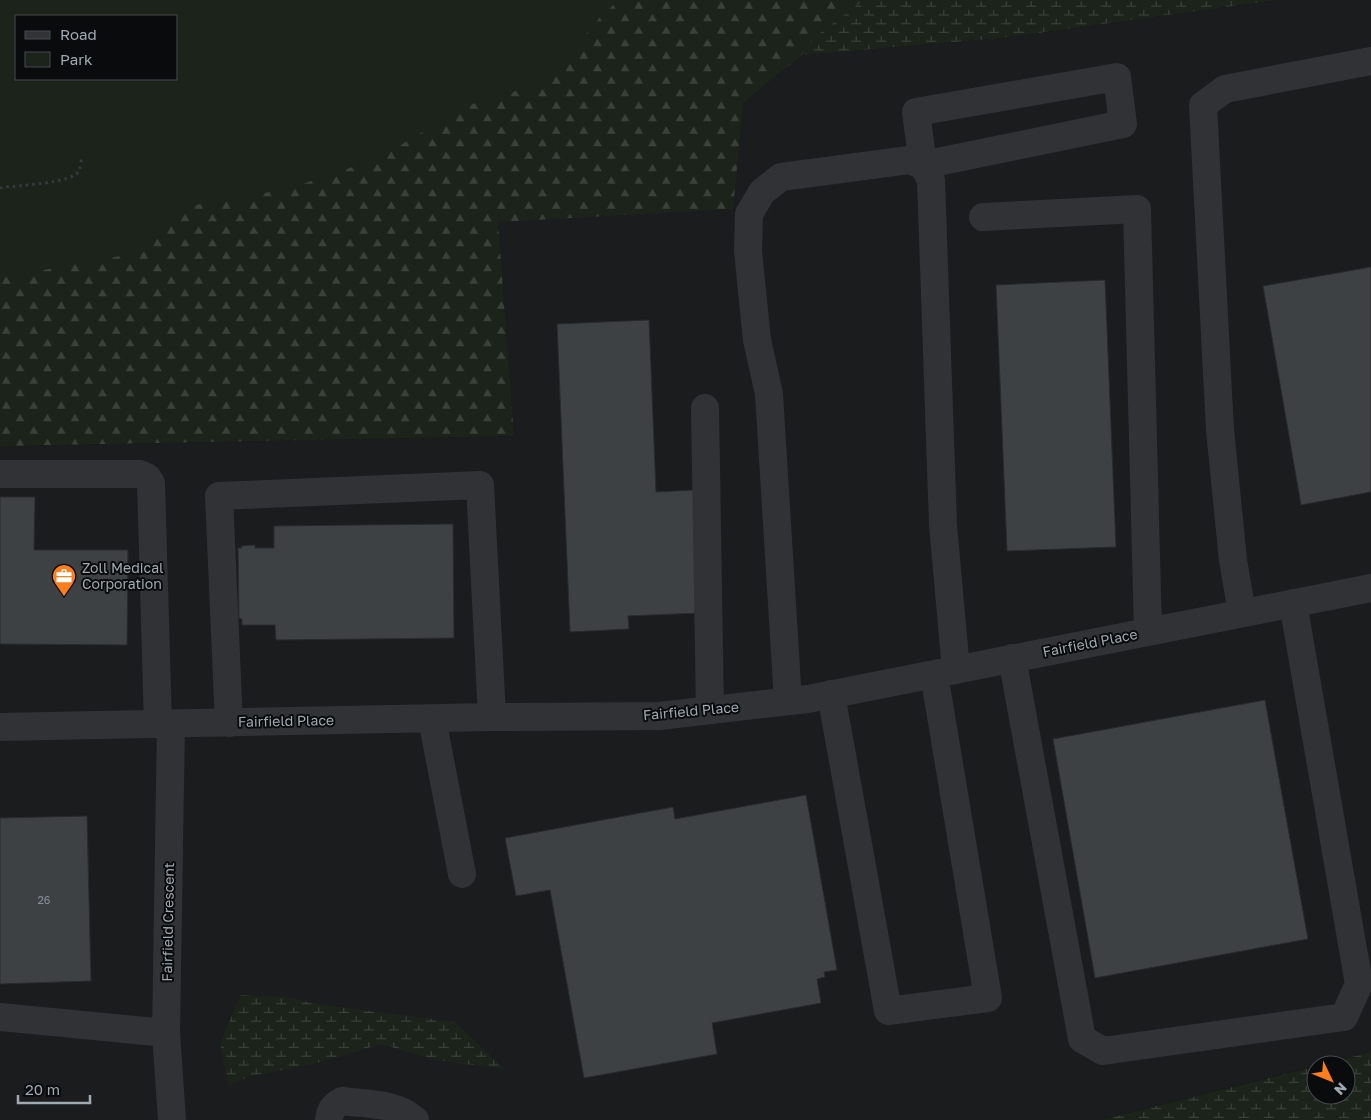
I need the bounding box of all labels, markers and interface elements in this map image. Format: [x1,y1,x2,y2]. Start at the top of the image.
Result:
legend [15,15,178,80]
text: Road [60,25,97,43]
text: Park [60,50,93,68]
place label: Zoll Medical Corporation [82,559,164,592]
office icon: Zoll Medical Corporation [51,563,77,597]
street label: Fairfield Place [1041,625,1139,660]
street label: Fairfield Place [642,698,740,723]
street label: Fairfield Place [238,711,334,730]
street label: Fairfield Crescent [158,862,177,982]
house number: 26 [37,893,51,906]
north arrow [1306,1055,1356,1105]
scale bar [18,1072,90,1104]
text: 20 m [25,1080,60,1098]
text: N [1331,1080,1351,1099]

